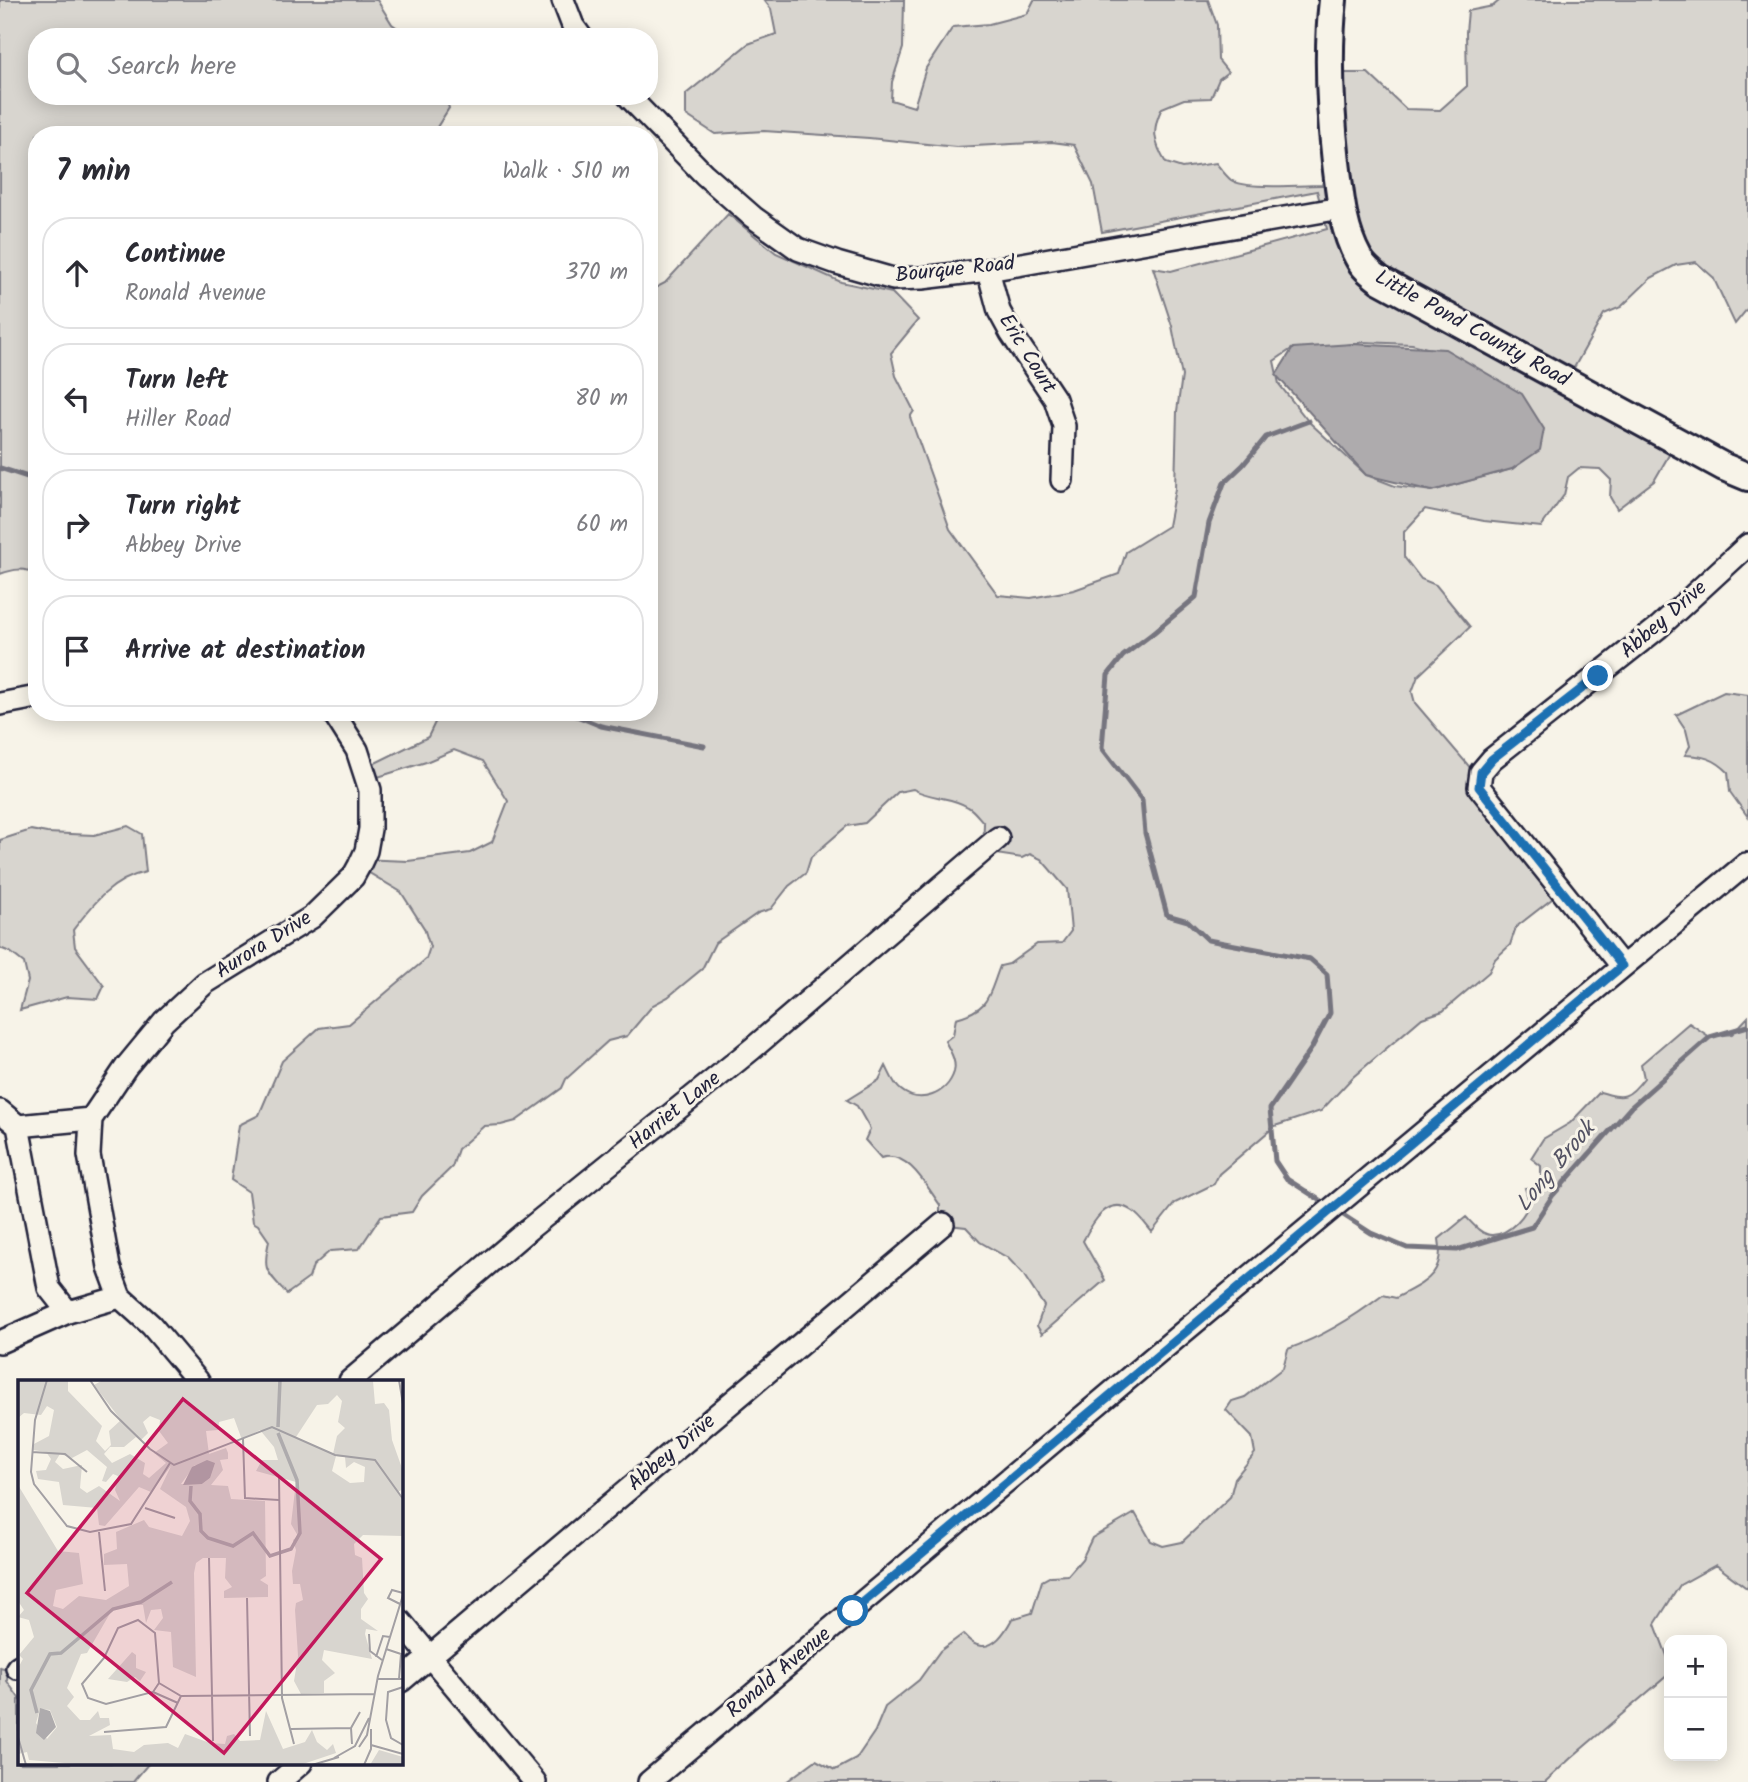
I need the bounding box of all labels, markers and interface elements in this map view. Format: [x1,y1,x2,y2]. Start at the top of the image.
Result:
search box [28,28,658,105]
text: Search here [108,46,236,88]
icon: search [52,48,90,86]
text: 7 min [56,148,131,196]
text: Walk · 510 m [502,154,630,190]
text: Continue [125,234,226,276]
street label: Bourque Road [894,247,1017,293]
icon: ahead [58,254,96,292]
text: 370 m [565,255,628,291]
street label: Little Pond County Road [1368,262,1576,397]
text: Ronald Avenue [125,276,266,312]
street label: Eric Court [989,307,1065,401]
text: Turn left [125,360,228,402]
icon: left [58,380,96,418]
text: 80 m [575,381,628,417]
text: Hiller Road [125,402,230,438]
text: Turn right [125,486,241,528]
icon: right [58,506,96,544]
text: 60 m [576,507,628,543]
text: Abbey Drive [125,528,241,564]
street label: Abbey Drive [1613,572,1715,667]
text: Arrive at destination [125,630,365,672]
icon: arrive [58,632,96,670]
route end [1582,660,1613,691]
street label: Aurora Drive [209,902,319,988]
street label: Harriet Lane [622,1063,729,1159]
water label: Long Brook [1507,1111,1607,1220]
inset map [18,1380,402,1764]
street label: Abbey Drive [621,1406,724,1500]
route start [837,1595,868,1626]
street label: Ronald Avenue [719,1619,839,1727]
map controls [1664,1635,1727,1761]
button: + [1664,1635,1727,1698]
button: − [1664,1698,1727,1761]

